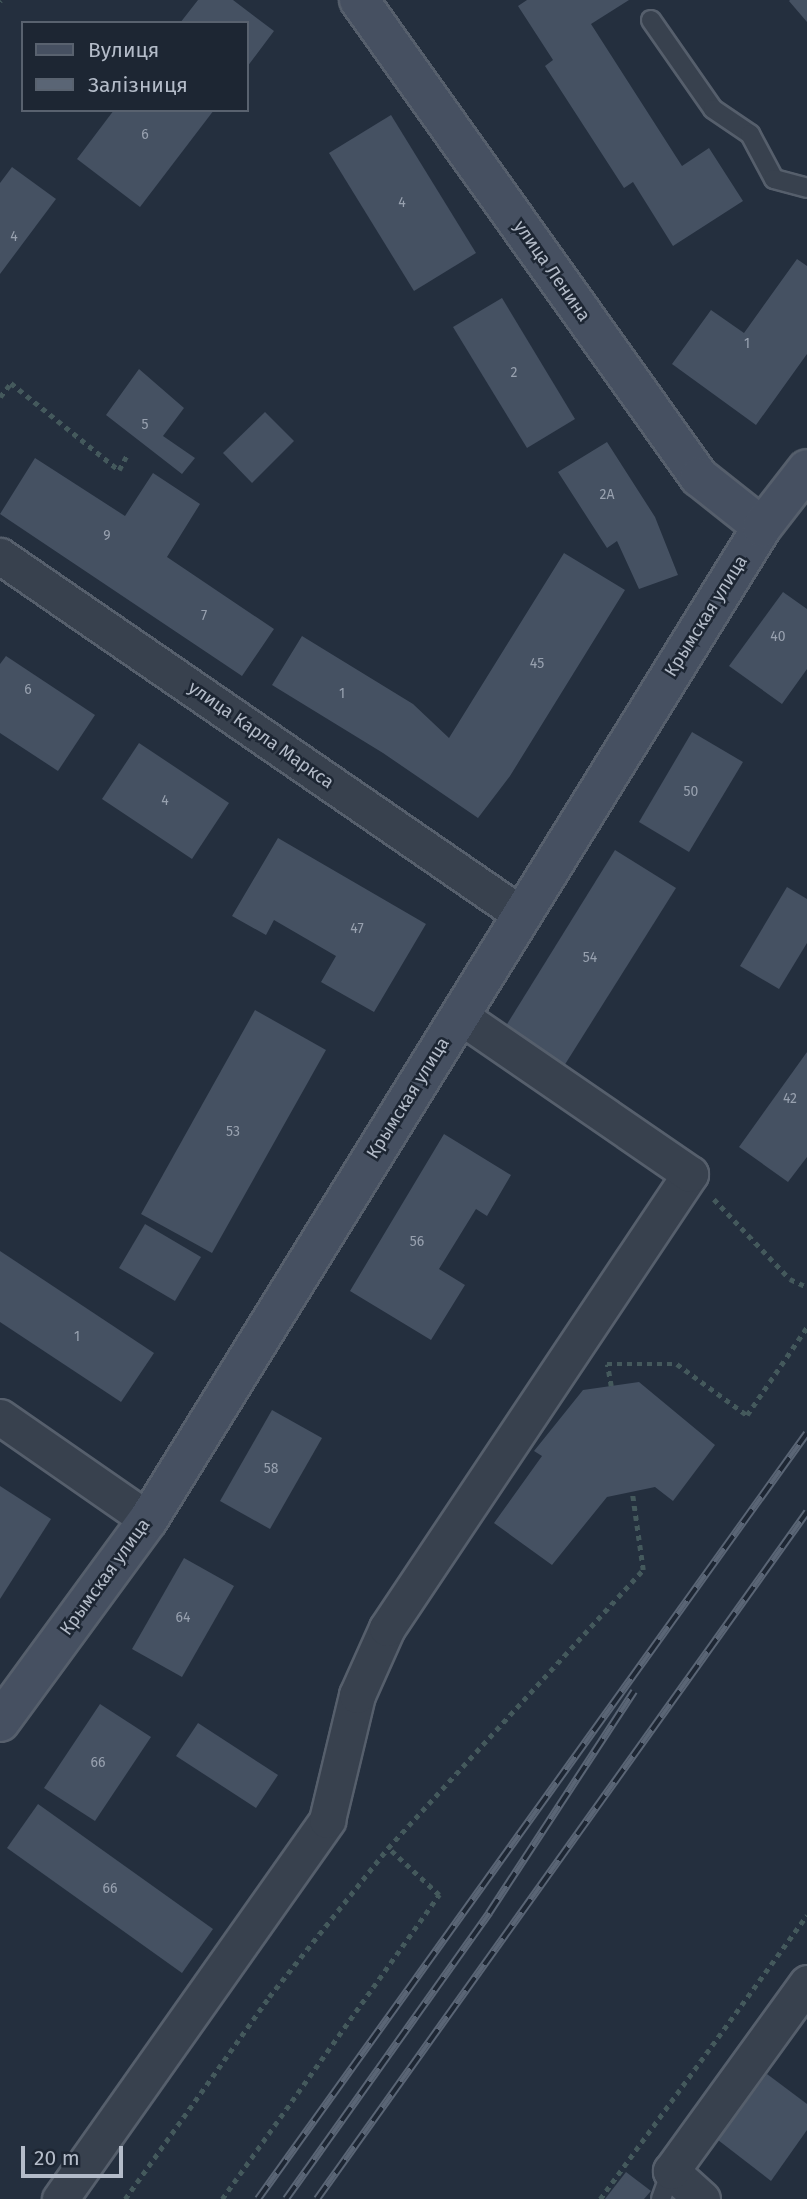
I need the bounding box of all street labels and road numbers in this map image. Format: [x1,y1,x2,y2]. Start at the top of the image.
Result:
street label: улица Ленина [509,216,595,326]
street label: Крымская улица [660,551,752,681]
street label: улица Карла Маркса [184,677,338,793]
street label: Крымская улица [362,1033,454,1163]
street label: Крымская улица [55,1514,155,1640]

